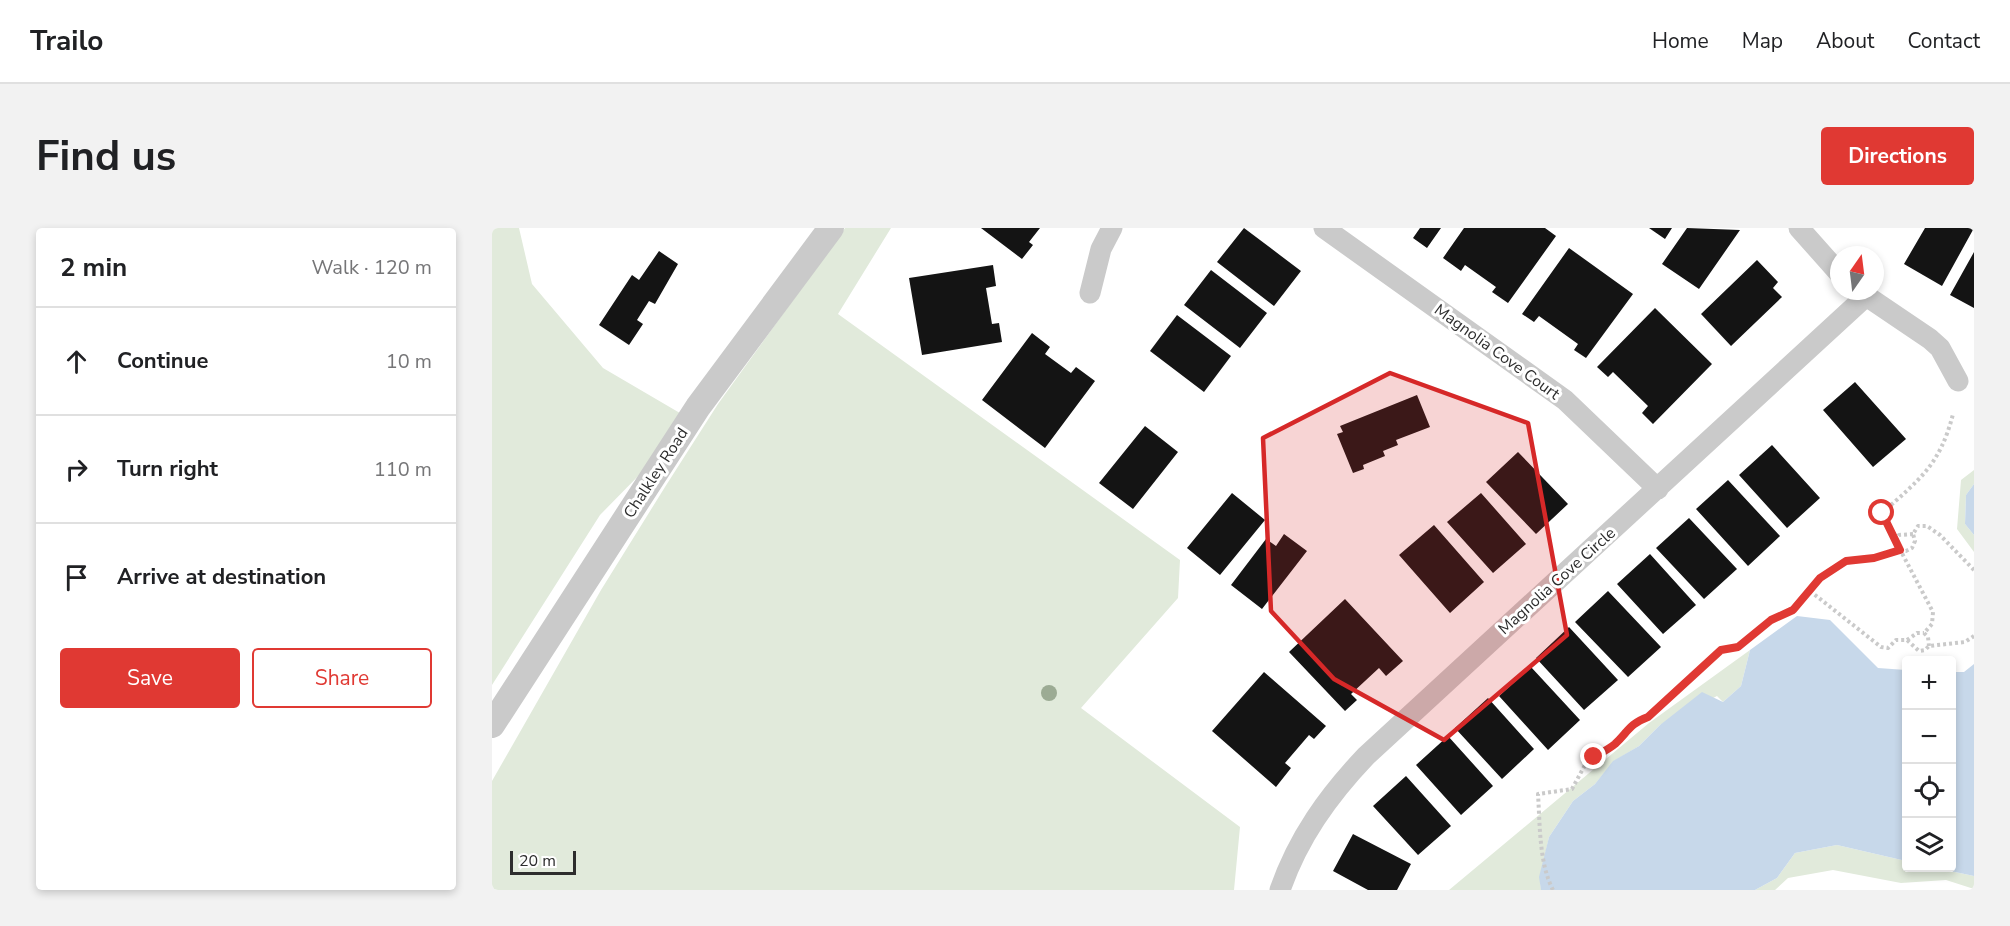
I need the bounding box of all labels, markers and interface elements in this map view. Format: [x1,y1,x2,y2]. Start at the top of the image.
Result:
text: Trailo [30,22,103,60]
text: Home [1652,27,1709,55]
text: Map [1742,27,1783,55]
text: About [1816,27,1874,55]
text: Contact [1907,27,1980,55]
button: Directions [1821,127,1974,185]
text: Find us [36,128,176,185]
north arrow [1830,246,1884,300]
text: 2 min [60,250,127,285]
text: Walk · 120 m [312,254,432,281]
street label: Magnolia Cove Court [1430,299,1565,405]
icon: ahead [60,345,93,378]
text: Continue [117,346,208,376]
text: 10 m [386,348,432,375]
street label: Chalkley Road [619,424,693,522]
icon: right [60,453,93,486]
text: Turn right [117,454,218,484]
text: 110 m [374,456,432,483]
route start [1868,499,1894,525]
street label: Magnolia Cove Circle [1494,522,1620,640]
icon: arrive [60,561,93,594]
text: Arrive at destination [117,562,326,592]
button: Save [60,648,240,708]
button: Share [252,648,432,708]
map controls [1902,656,1956,872]
button: + [1902,656,1956,710]
button: − [1902,710,1956,764]
route end [1580,743,1606,769]
button: locate [1902,764,1956,818]
button: layers [1902,818,1956,872]
scale bar [510,848,576,876]
text: 20 m [519,850,556,872]

